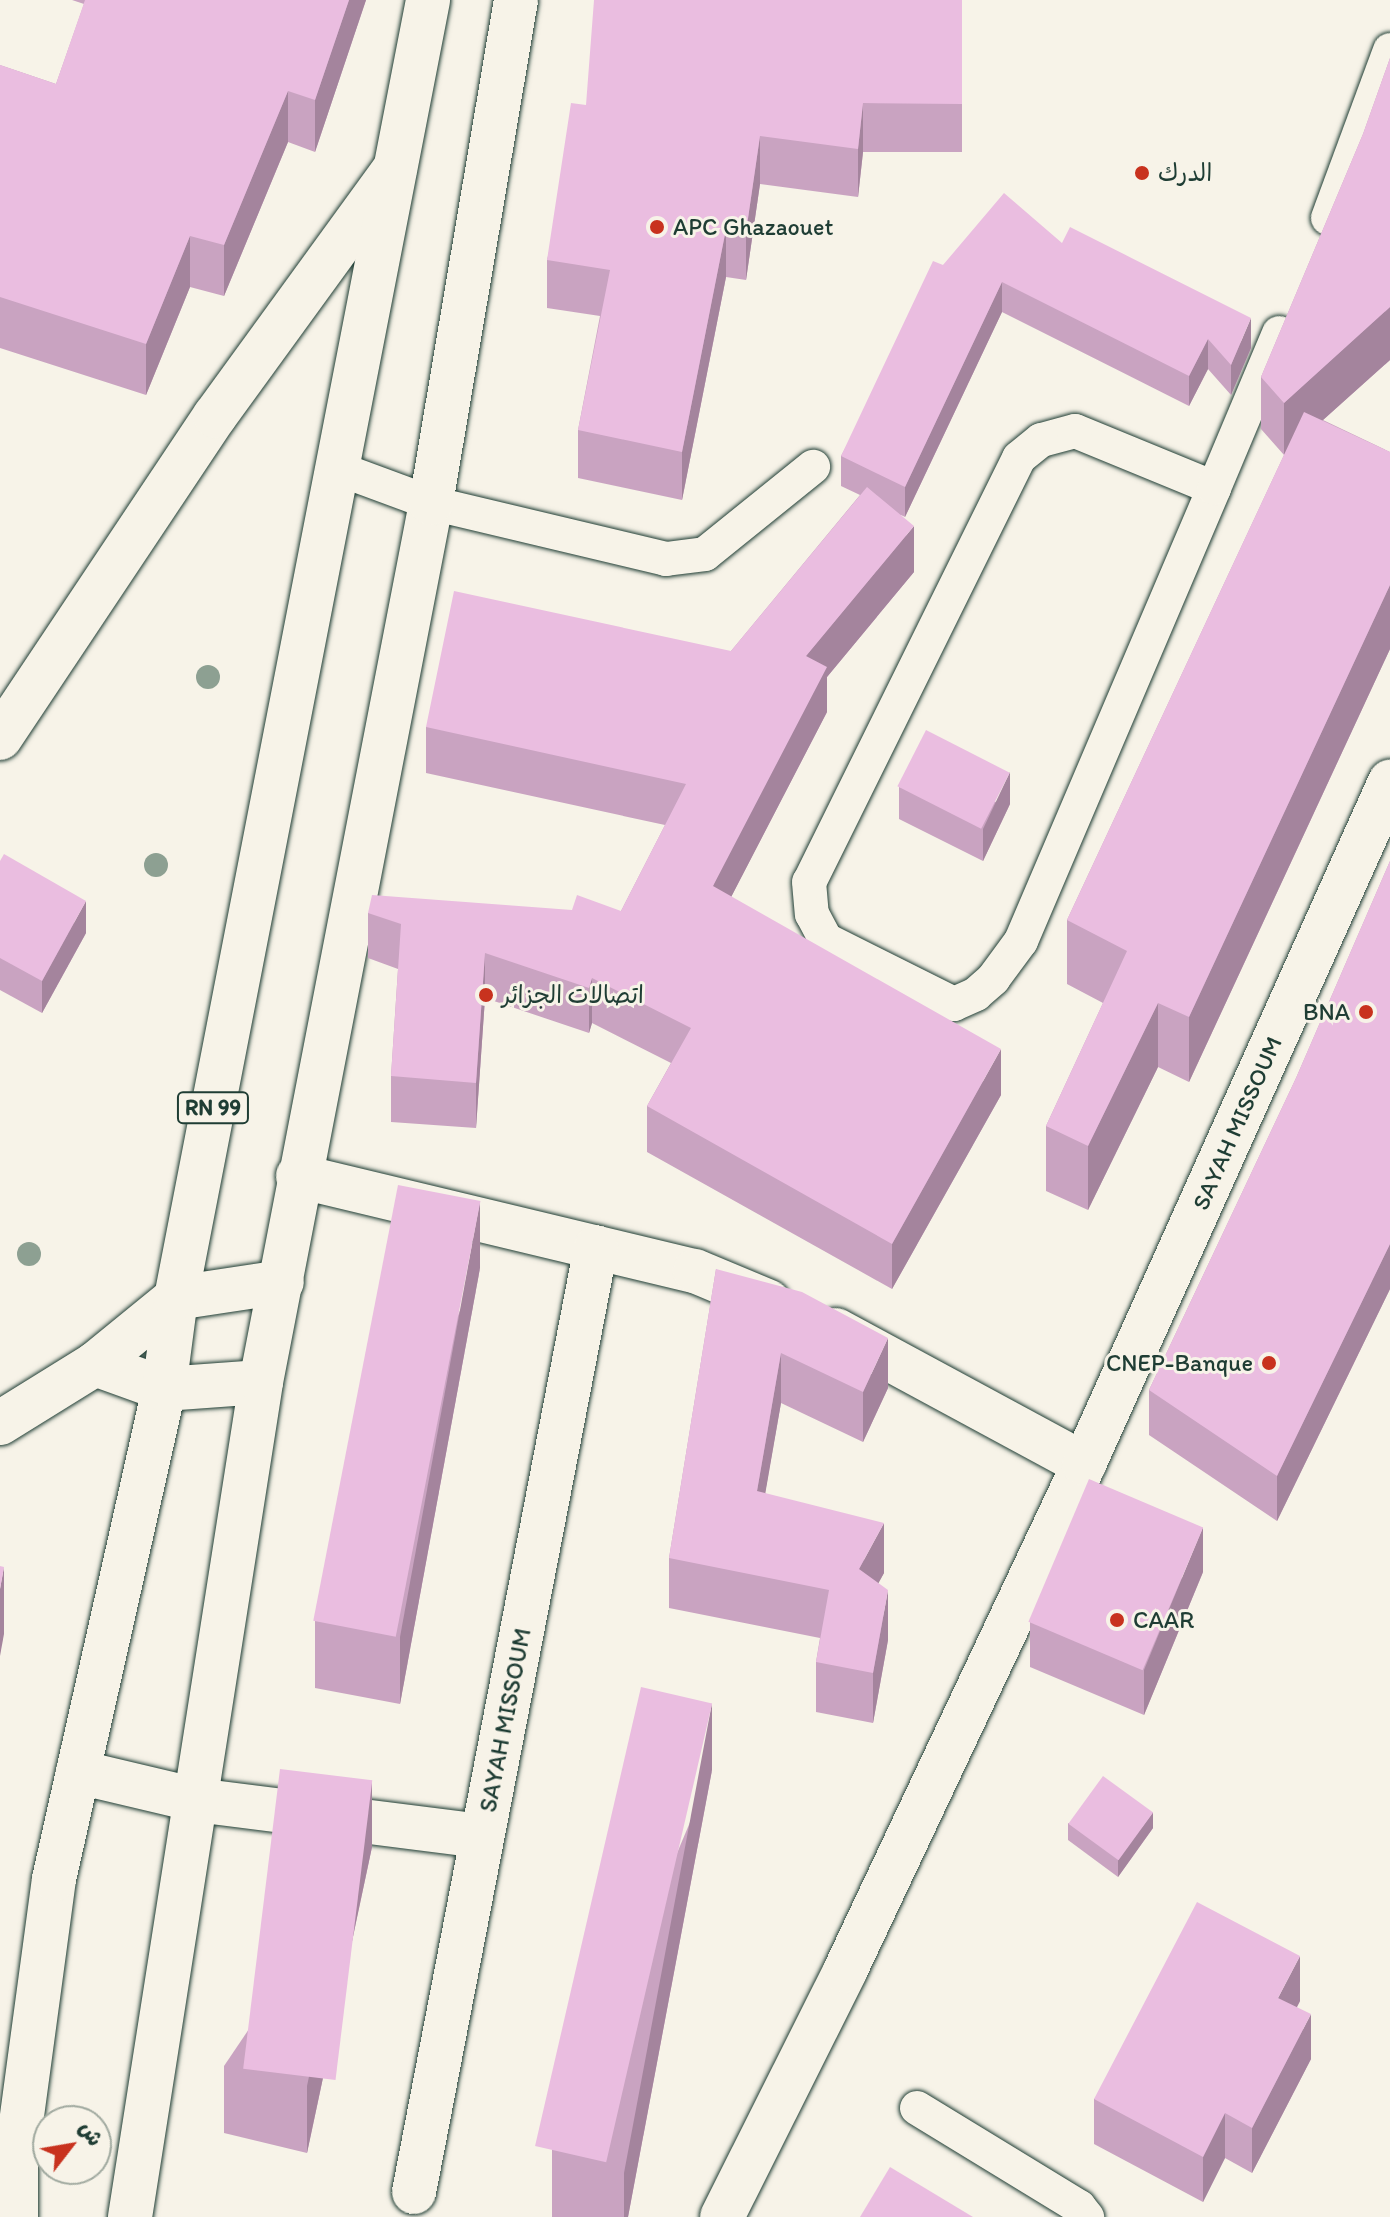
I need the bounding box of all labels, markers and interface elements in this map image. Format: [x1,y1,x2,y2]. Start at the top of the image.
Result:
place label: الدرك [1158,159,1212,187]
marker: الدرك [1133,164,1151,182]
place label: APC Ghazaouet [673,213,833,241]
marker: APC Ghazaouet [648,218,666,236]
place label: اتصالات الجزائر [502,981,644,1009]
marker: اتصالات الجزائر [477,986,495,1004]
place label: BNA [1303,998,1350,1026]
marker: BNA [1357,1003,1375,1021]
street label: SAYAH MISSOUM [1186,1032,1288,1214]
road number: RN 99 [175,1090,251,1126]
place label: CNEP-Banque [1106,1349,1253,1377]
marker: CNEP-Banque [1260,1354,1278,1372]
place label: CAAR [1133,1606,1194,1634]
marker: CAAR [1108,1611,1126,1629]
street label: SAYAH MISSOUM [473,1626,537,1814]
north arrow [32,2105,112,2185]
text: ش [73,2116,109,2151]

